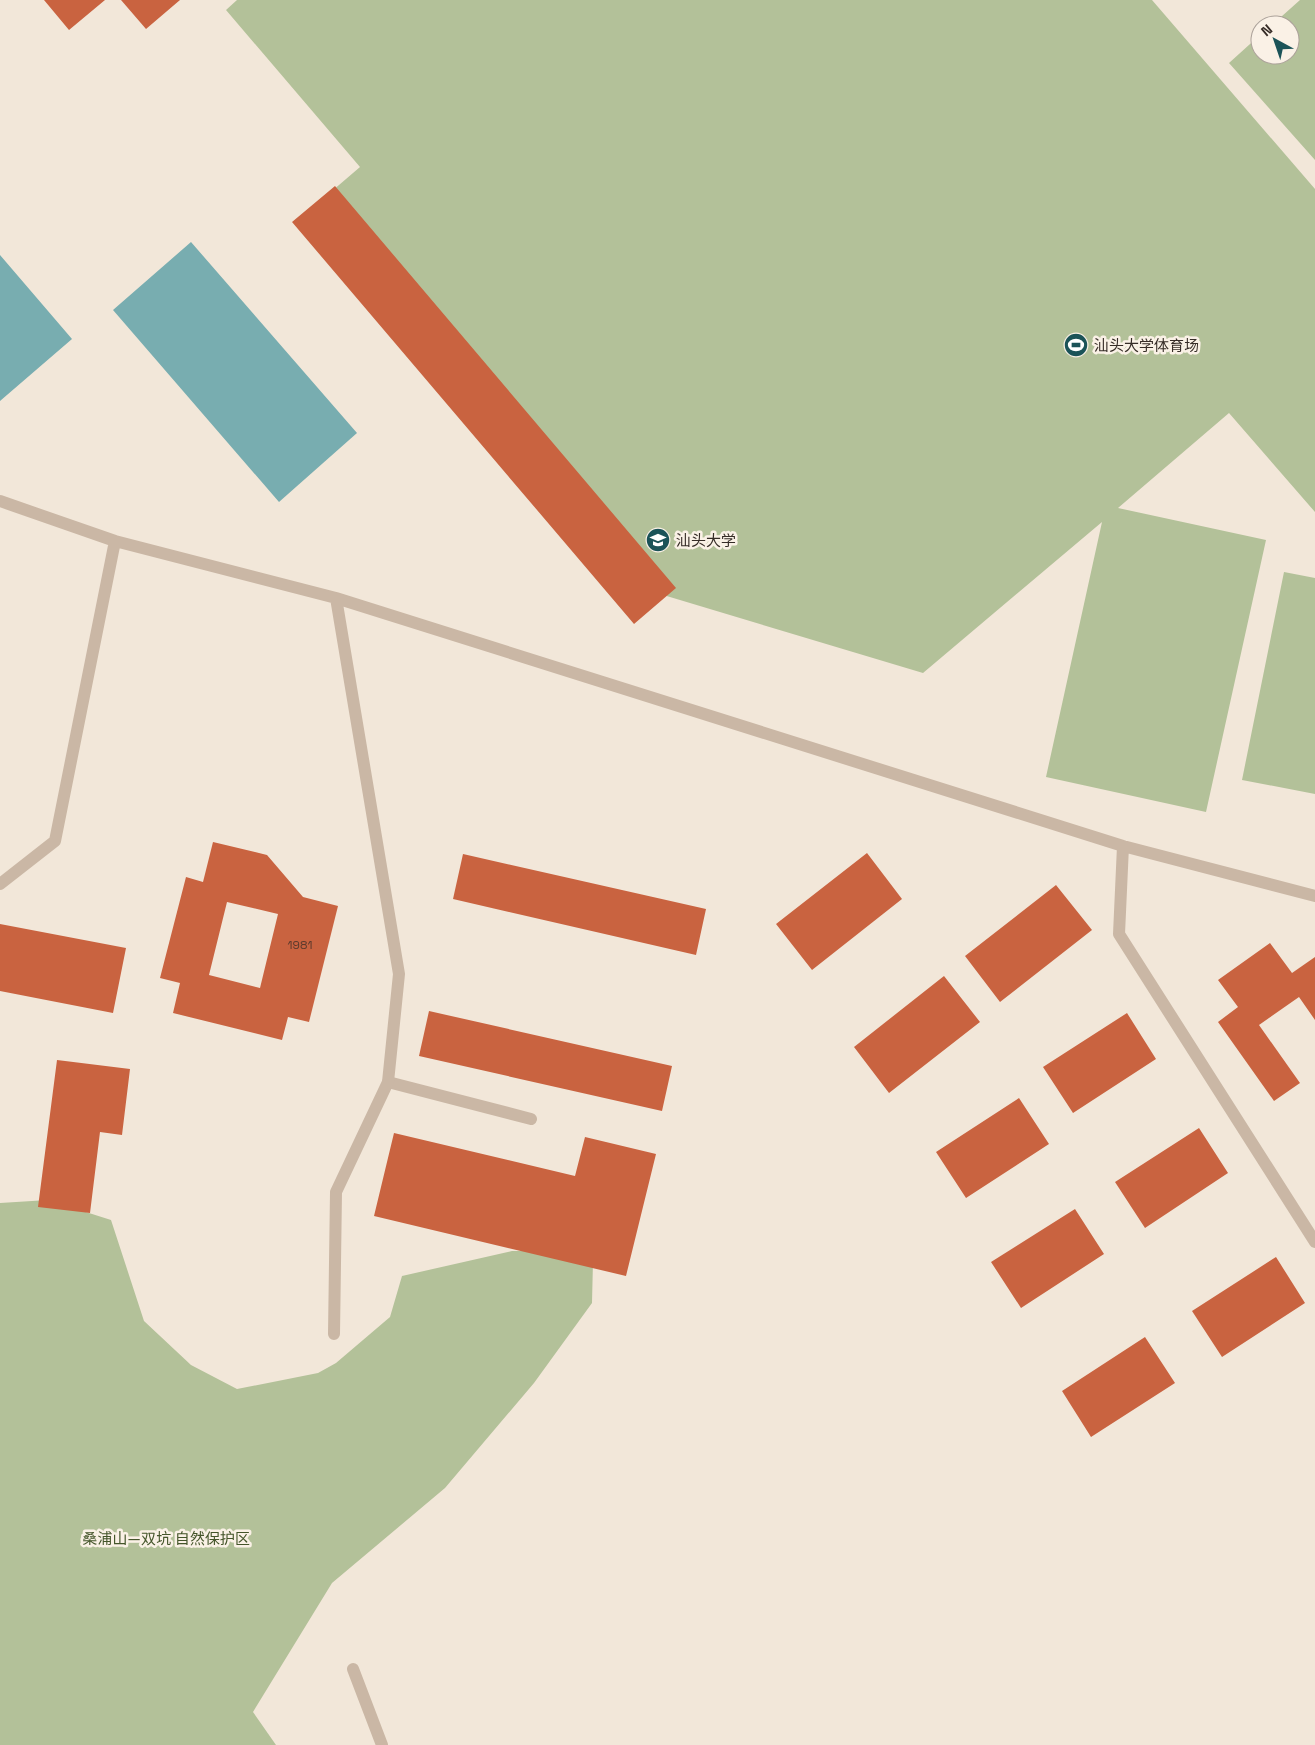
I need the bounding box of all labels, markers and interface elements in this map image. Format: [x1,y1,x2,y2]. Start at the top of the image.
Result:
north arrow [1250,15,1300,65]
text: N [1257,20,1276,40]
sports icon: 汕头大学体育场 [1063,332,1089,358]
place label: 汕头大学体育场 [1094,336,1199,355]
school or university icon: 汕头大学 [645,527,671,553]
place label: 汕头大学 [676,531,736,550]
house number: 1981 [288,937,312,953]
park label: 桑浦山—双坑 自然保护区 [82,1529,250,1548]

